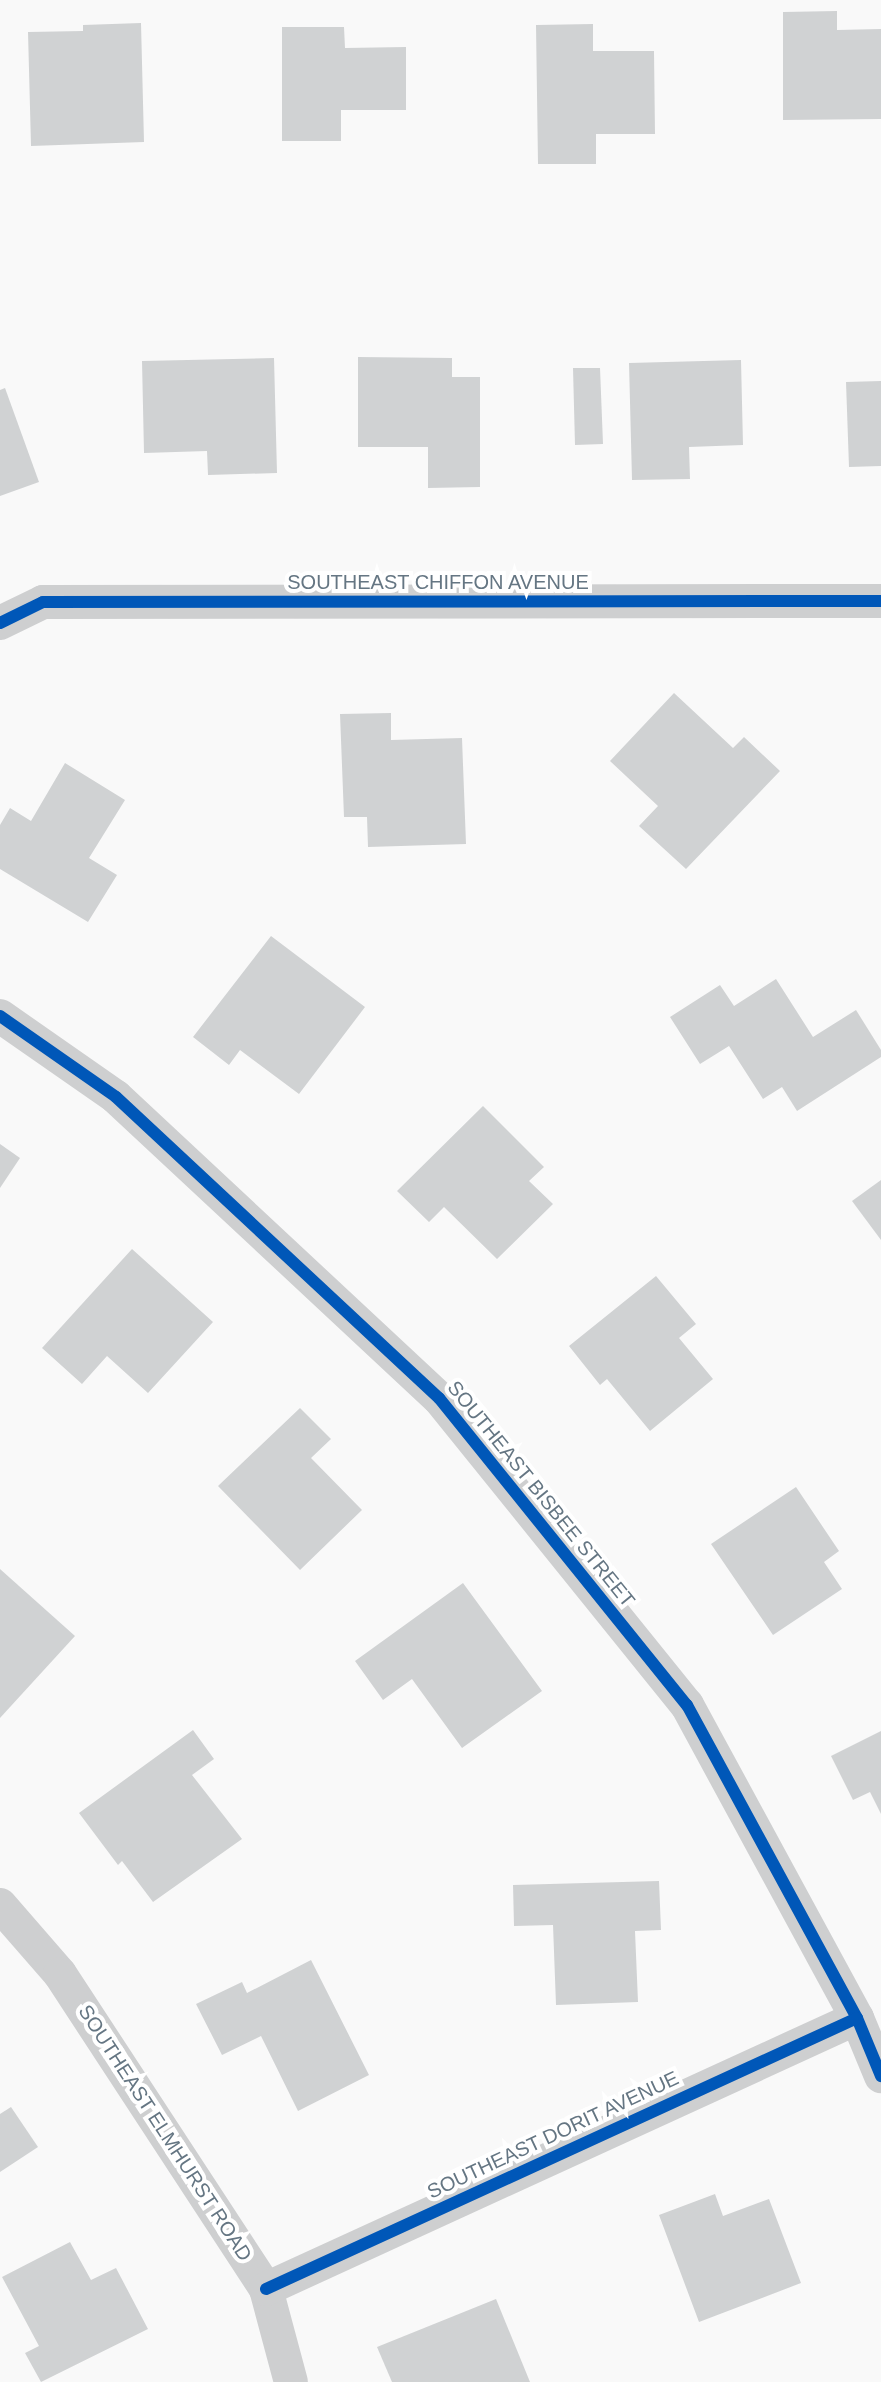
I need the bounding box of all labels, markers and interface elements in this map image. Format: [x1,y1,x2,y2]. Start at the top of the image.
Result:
street label: SOUTHEAST CHIFFON AVENUE [287,570,589,594]
street label: SOUTHEAST BISBEE STREET [442,1376,640,1612]
street label: SOUTHEAST ELMHURST ROAD [73,2000,257,2266]
street label: SOUTHEAST DORIT AVENUE [423,2066,683,2204]

